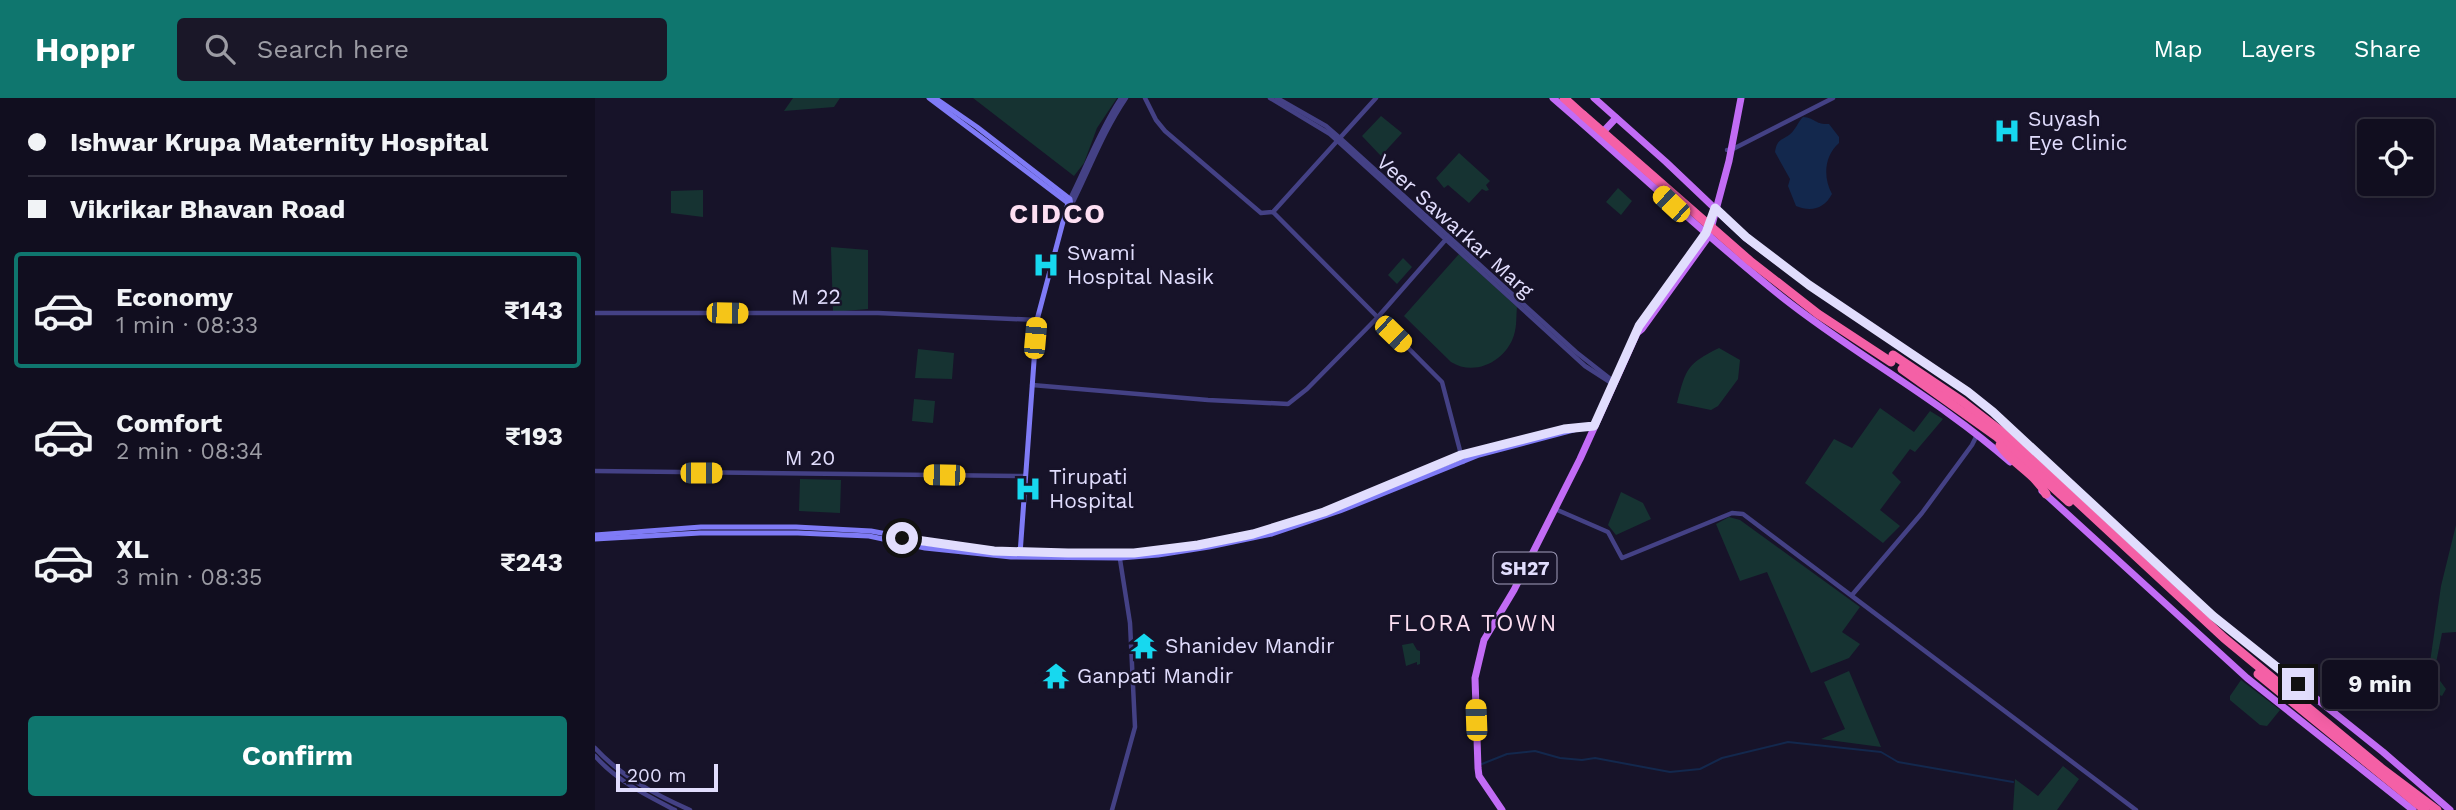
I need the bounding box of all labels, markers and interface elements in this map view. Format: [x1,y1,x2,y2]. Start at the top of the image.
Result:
search box [177,18,667,81]
text: Hoppr [35,30,135,69]
icon: search [201,30,239,68]
text: Search here [257,34,409,64]
text: Map [2154,35,2202,63]
text: Layers [2240,35,2316,63]
text: Share [2354,35,2421,63]
place label: Suyash Eye Clinic [2028,106,2128,155]
hospital icon: Suyash Eye Clinic [1992,116,2022,146]
map controls [2357,119,2434,196]
button: locate [2357,119,2434,196]
text: Ishwar Krupa Maternity Hospital [70,127,488,157]
street label: Veer Sawarkar Marg [1372,149,1540,303]
car [1649,182,1694,226]
text: Vikrikar Bhavan Road [70,194,345,224]
district label: CIDCO [1009,197,1107,230]
place label: Swami Hospital Nasik [1067,240,1214,289]
hospital icon: Swami Hospital Nasik [1031,250,1061,280]
icon: car [32,279,95,342]
text: Economy [116,282,233,312]
street label: M 22 [791,284,841,309]
text: ₹143 [504,295,563,325]
car [706,302,749,324]
text: 1 min · 08:33 [116,312,258,339]
car [1371,312,1416,356]
car [1023,316,1048,360]
icon: car [32,405,95,468]
text: Comfort [116,408,222,438]
text: ₹193 [505,421,563,451]
text: 2 min · 08:34 [116,438,263,465]
street label: M 20 [785,445,835,470]
car [681,463,723,484]
car [923,464,966,486]
place label: Tirupati Hospital [1049,464,1134,513]
hospital icon: Tirupati Hospital [1013,474,1043,504]
route start [886,522,918,554]
icon: car [32,531,95,594]
text: XL [116,534,149,564]
text: ₹243 [500,547,563,577]
road number: SH27 [1493,552,1557,583]
text: 3 min · 08:35 [116,564,263,591]
district label: FLORA TOWN [1388,610,1558,637]
temple icon: Shanidev Mandir [1129,631,1159,661]
place label: Shanidev Mandir [1165,633,1335,658]
callout: 9 min [2323,660,2438,708]
temple icon: Ganpati Mandir [1041,661,1071,691]
place label: Ganpati Mandir [1077,663,1234,688]
route end [2282,668,2314,700]
text: 9 min [2348,671,2412,698]
car [1465,699,1488,741]
button: Confirm [28,716,567,796]
scale bar [616,761,717,793]
text: 200 m [627,764,686,787]

